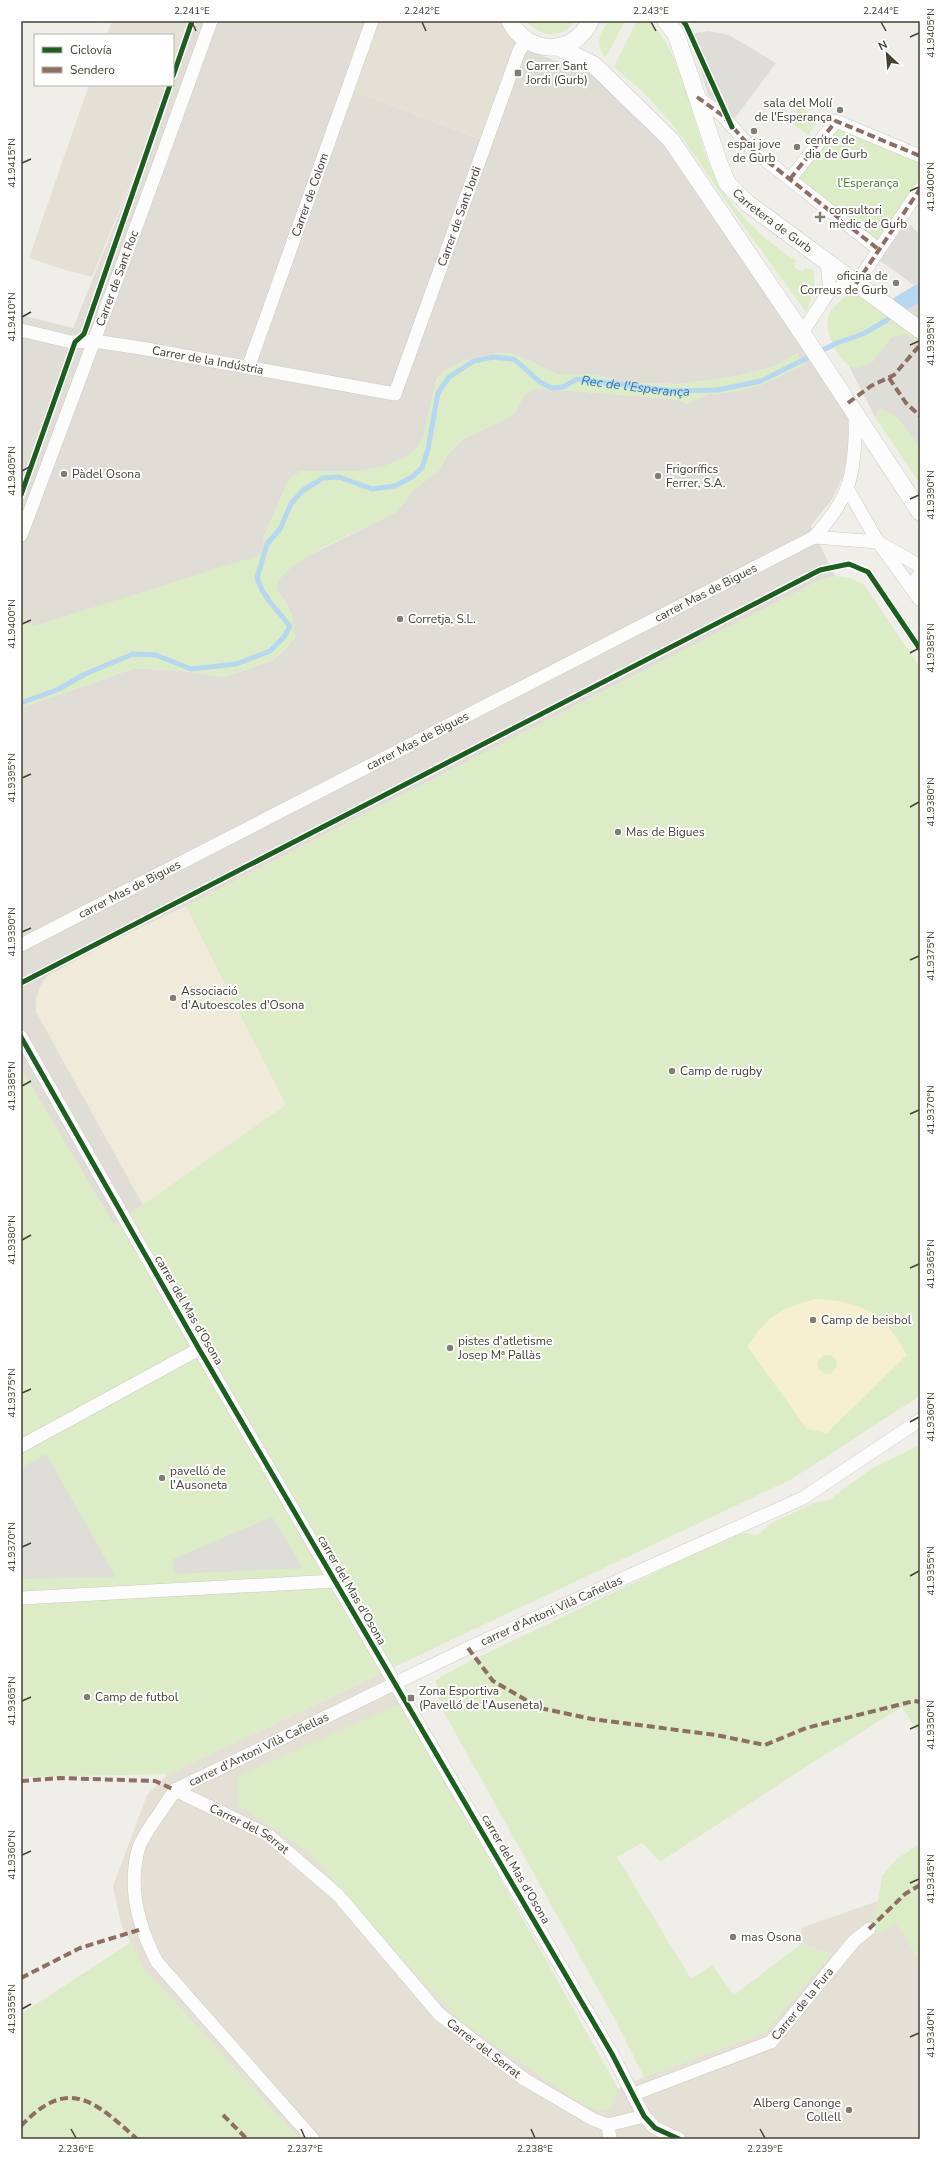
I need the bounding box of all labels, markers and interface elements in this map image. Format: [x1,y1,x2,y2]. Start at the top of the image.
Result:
text: 2.241°E [174,4,210,18]
text: 2.242°E [404,4,440,18]
text: 2.243°E [633,4,669,18]
text: 2.244°E [863,4,899,18]
text: 41.9405°N [924,8,938,58]
legend [34,34,174,86]
north arrow [867,34,907,74]
text: N [876,37,890,54]
text: Ciclovía [70,42,112,58]
place label: Carrer Sant Jordi (Gurb) [525,58,588,88]
text: Sendero [70,62,115,78]
marker: Carrer Sant Jordi (Gurb) [513,68,523,78]
place label: sala del Molí de l'Esperança [754,95,833,125]
marker: sala del Molí de l'Esperança [835,105,845,115]
marker: espai jove de Gurb [749,126,759,136]
place label: centre de dia de Gurb [805,132,867,162]
place label: espai jove de Gurb [727,136,781,166]
text: 41.9415°N [5,138,19,188]
marker: centre de dia de Gurb [792,142,802,152]
street label: Carrer de Colom [288,151,332,239]
text: 41.9400°N [924,162,938,212]
street label: Carrer de Sant Jordi [434,164,485,269]
park label: l'Esperança [837,175,899,191]
street label: Carretera de Gurb [729,185,816,256]
place label: consultori mèdic de Gurb [829,202,907,232]
marker: consultori mèdic de Gurb [814,211,826,223]
street label: Carrer de Sant Roc [92,228,142,329]
place label: oficina de Correus de Gurb [800,268,888,298]
marker: oficina de Correus de Gurb [891,278,901,288]
text: 41.9410°N [5,292,19,342]
text: 41.9395°N [924,316,938,366]
street label: Carrer de la Indústria [151,342,265,378]
water label: Rec de l'Esperança [580,372,690,401]
text: 41.9405°N [5,446,19,496]
place label: Frigorífics Ferrer, S.A. [666,461,725,491]
place label: Pàdel Osona [72,466,141,482]
marker: Pàdel Osona [59,469,69,479]
text: 41.9390°N [924,470,938,520]
marker: Frigorífics Ferrer, S.A. [653,471,663,481]
street label: carrer Mas de Bigues [652,560,760,626]
text: 41.9400°N [5,599,19,649]
place label: Corretja, S.L. [408,611,476,627]
marker: Corretja, S.L. [395,614,405,624]
text: 41.9385°N [924,623,938,673]
street label: carrer Mas de Bigues [364,708,472,774]
text: 41.9395°N [5,753,19,803]
text: 41.9380°N [924,777,938,827]
place label: Mas de Bigues [626,824,705,840]
marker: Mas de Bigues [613,827,623,837]
street label: carrer Mas de Bigues [76,856,184,922]
text: 41.9390°N [5,907,19,957]
text: 41.9375°N [924,931,938,981]
place label: Associació d'Autoescoles d'Osona [181,983,304,1013]
marker: Associació d'Autoescoles d'Osona [168,993,178,1003]
text: 41.9385°N [5,1061,19,1111]
place label: Camp de rugby [680,1063,763,1079]
marker: Camp de rugby [667,1066,677,1076]
text: 41.9370°N [924,1085,938,1135]
text: 41.9380°N [5,1215,19,1265]
text: 41.9365°N [924,1239,938,1289]
street label: carrer del Mas d'Osona [151,1252,227,1368]
place label: Camp de beisbol [821,1312,912,1328]
marker: Camp de beisbol [808,1315,818,1325]
place label: pistes d'atletisme Josep Mª Pallàs [457,1333,552,1363]
marker: pistes d'atletisme Josep Mª Pallàs [445,1343,455,1353]
text: 41.9375°N [5,1368,19,1418]
text: 41.9360°N [924,1392,938,1442]
place label: pavelló de l'Ausoneta [170,1463,227,1493]
marker: pavelló de l'Ausoneta [157,1473,167,1483]
text: 41.9370°N [5,1522,19,1572]
street label: carrer del Mas d'Osona [314,1532,390,1648]
text: 41.9355°N [924,1546,938,1596]
street label: carrer d'Antoni Vilà Cañellas [478,1572,625,1649]
text: 41.9365°N [5,1676,19,1726]
place label: Zona Esportiva (Pavelló de l'Auseneta) [419,1683,543,1713]
place label: Camp de futbol [95,1689,179,1705]
marker: Camp de futbol [82,1692,92,1702]
marker: Zona Esportiva (Pavelló de l'Auseneta) [406,1693,416,1703]
text: 41.9350°N [924,1700,938,1750]
street label: carrer d'Antoni Vilà Cañellas [186,1709,332,1790]
street label: Carrer del Serrat [207,1800,293,1858]
street label: carrer del Mas d'Osona [478,1811,554,1927]
text: 41.9360°N [5,1830,19,1880]
text: 41.9345°N [924,1854,938,1904]
place label: mas Osona [741,1929,801,1945]
marker: mas Osona [728,1932,738,1942]
street label: Carrer de la Fura [768,1964,837,2044]
text: 41.9355°N [5,1984,19,2034]
text: 41.9340°N [924,2008,938,2058]
street label: Carrer del Serrat [443,2015,525,2082]
place label: Alberg Canonge Collell [753,2095,841,2125]
marker: Alberg Canonge Collell [844,2105,854,2115]
text: 2.236°E [58,2142,94,2156]
text: 2.237°E [287,2142,323,2156]
text: 2.238°E [517,2142,553,2156]
text: 2.239°E [747,2142,783,2156]

